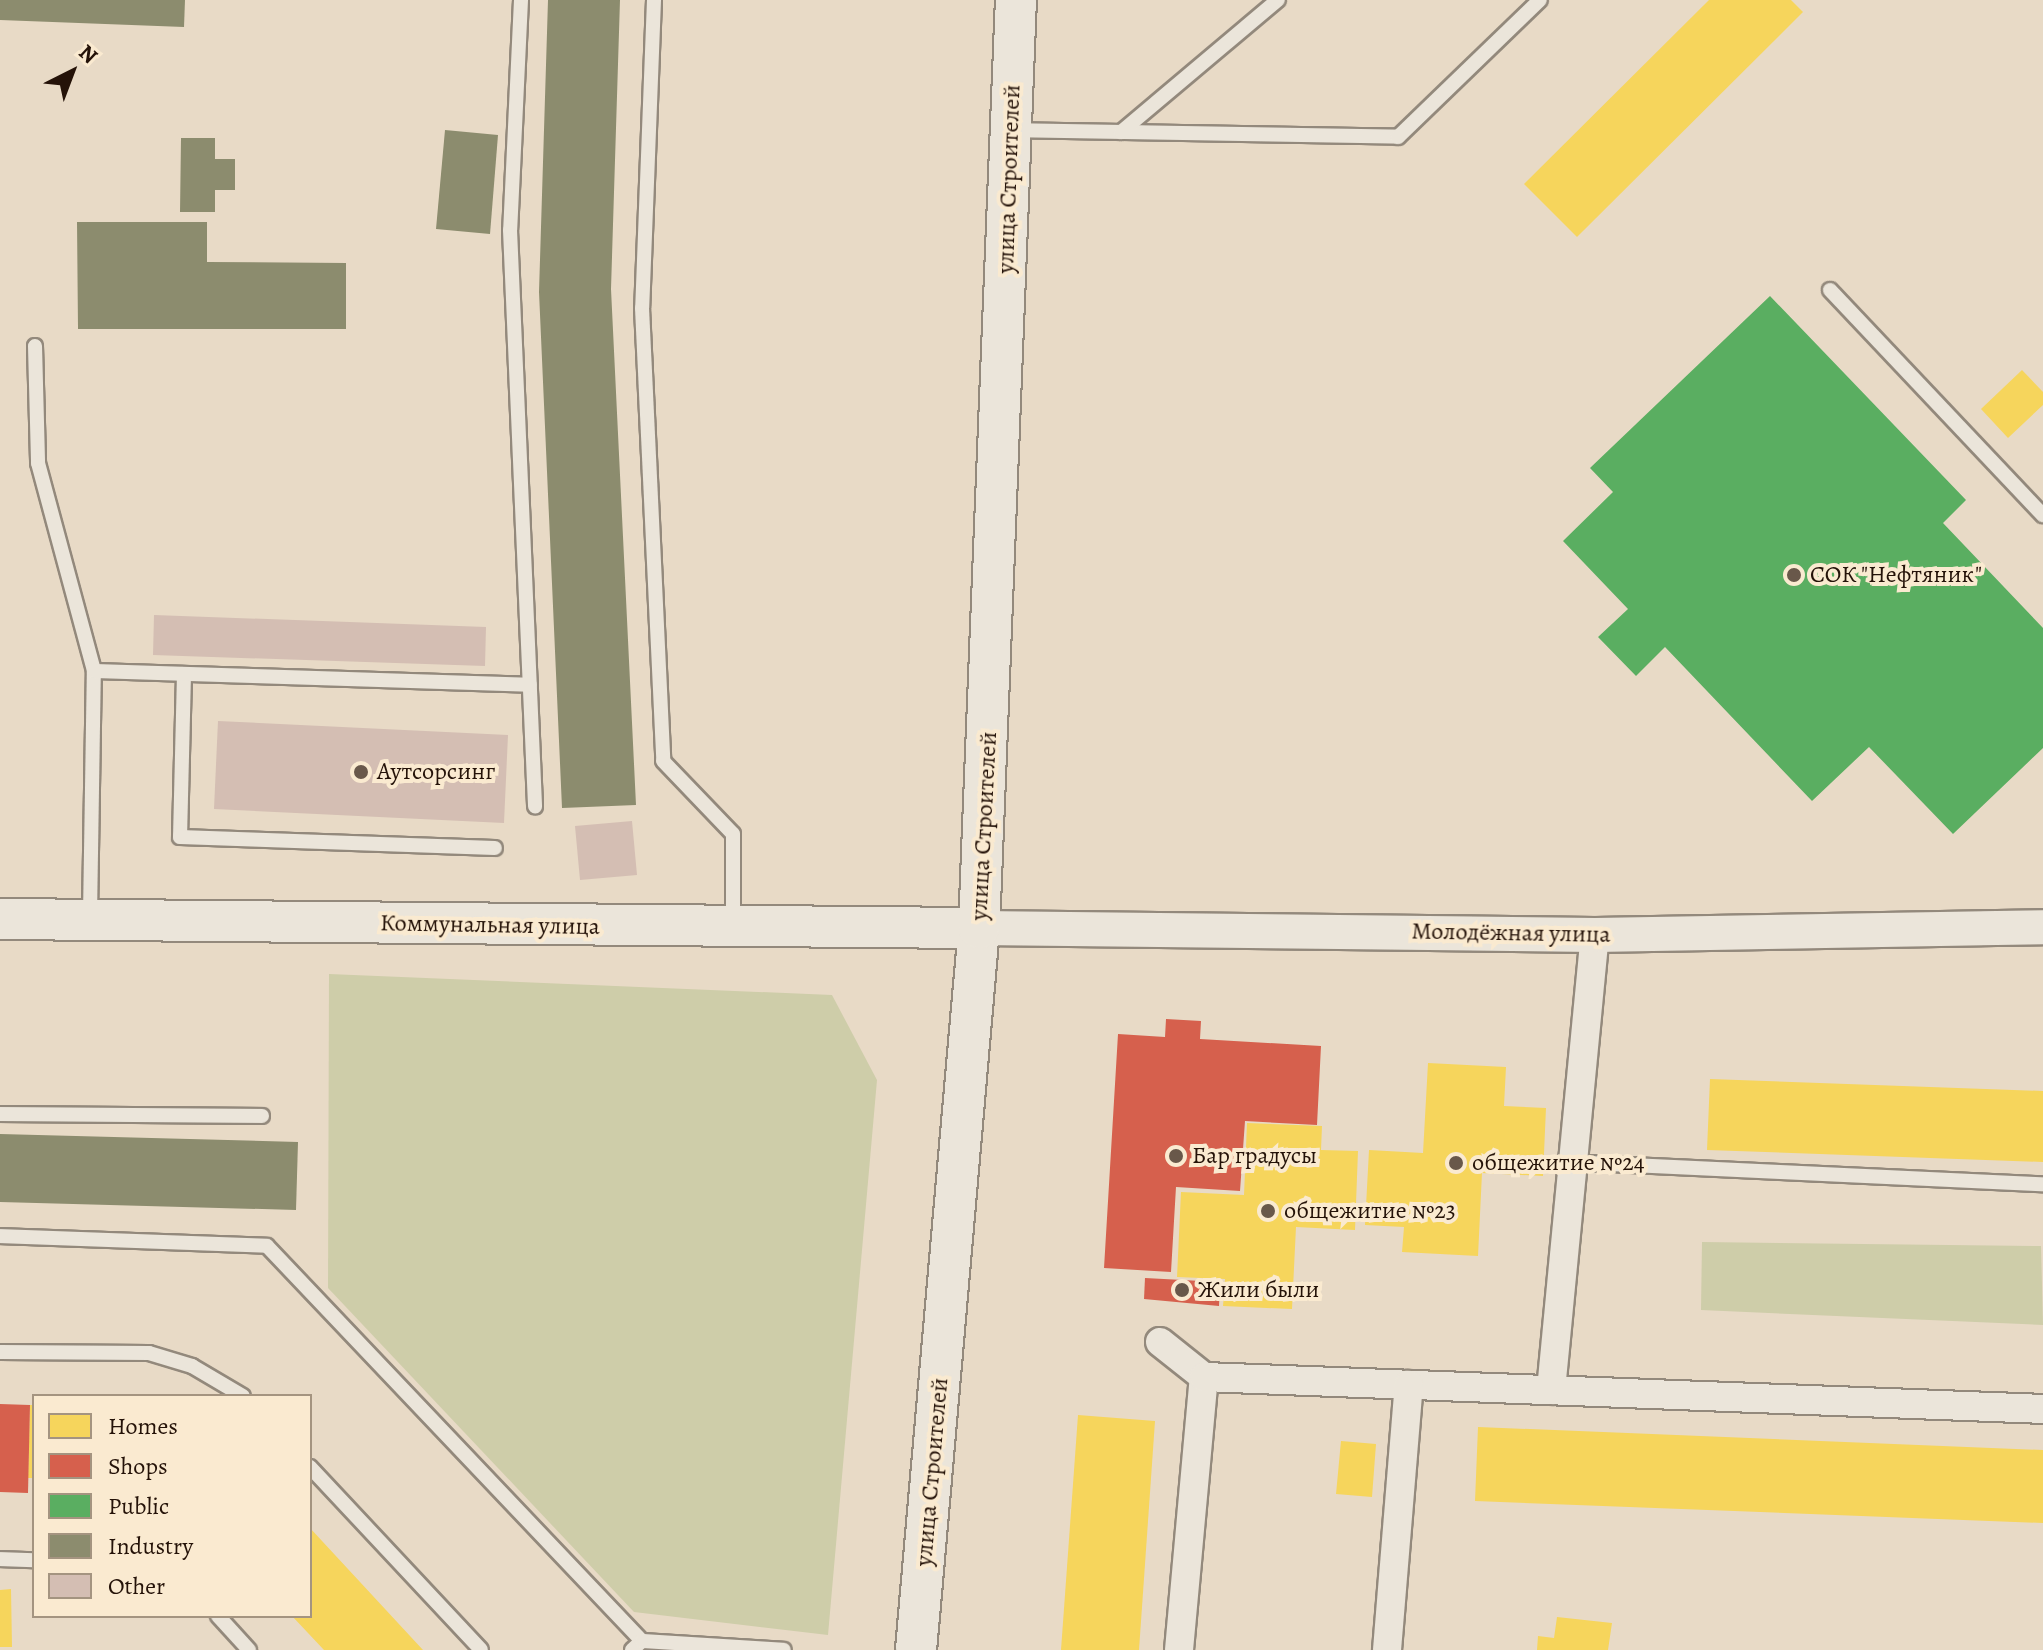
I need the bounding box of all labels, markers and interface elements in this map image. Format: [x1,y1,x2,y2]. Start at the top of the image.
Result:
north arrow [32,32,112,112]
text: N [72,38,104,71]
street label: улица Строителей [991,84,1027,274]
place label: СОК "Нефтяник" [1810,561,1983,589]
marker: СОК "Нефтяник" [1785,566,1803,584]
street label: улица Строителей [965,731,1003,921]
place label: Аутсорсинг [377,758,495,786]
marker: Аутсорсинг [352,763,370,781]
street label: Коммунальная улица [380,909,600,941]
street label: Молодёжная улица [1411,917,1611,949]
place label: Бар градусы [1192,1142,1317,1170]
marker: Бар градусы [1167,1147,1185,1165]
place label: общежитие №24 [1472,1149,1645,1177]
marker: общежитие №24 [1447,1154,1465,1172]
place label: общежитие №23 [1284,1197,1456,1225]
marker: общежитие №23 [1259,1202,1277,1220]
place label: Жили были [1198,1276,1319,1304]
marker: Жили были [1173,1281,1191,1299]
street label: улица Строителей [909,1377,955,1567]
legend [32,1394,312,1618]
text: Homes [108,1410,178,1442]
text: Shops [108,1450,168,1482]
text: Public [108,1490,169,1522]
text: Industry [108,1530,193,1562]
text: Other [108,1570,165,1602]

